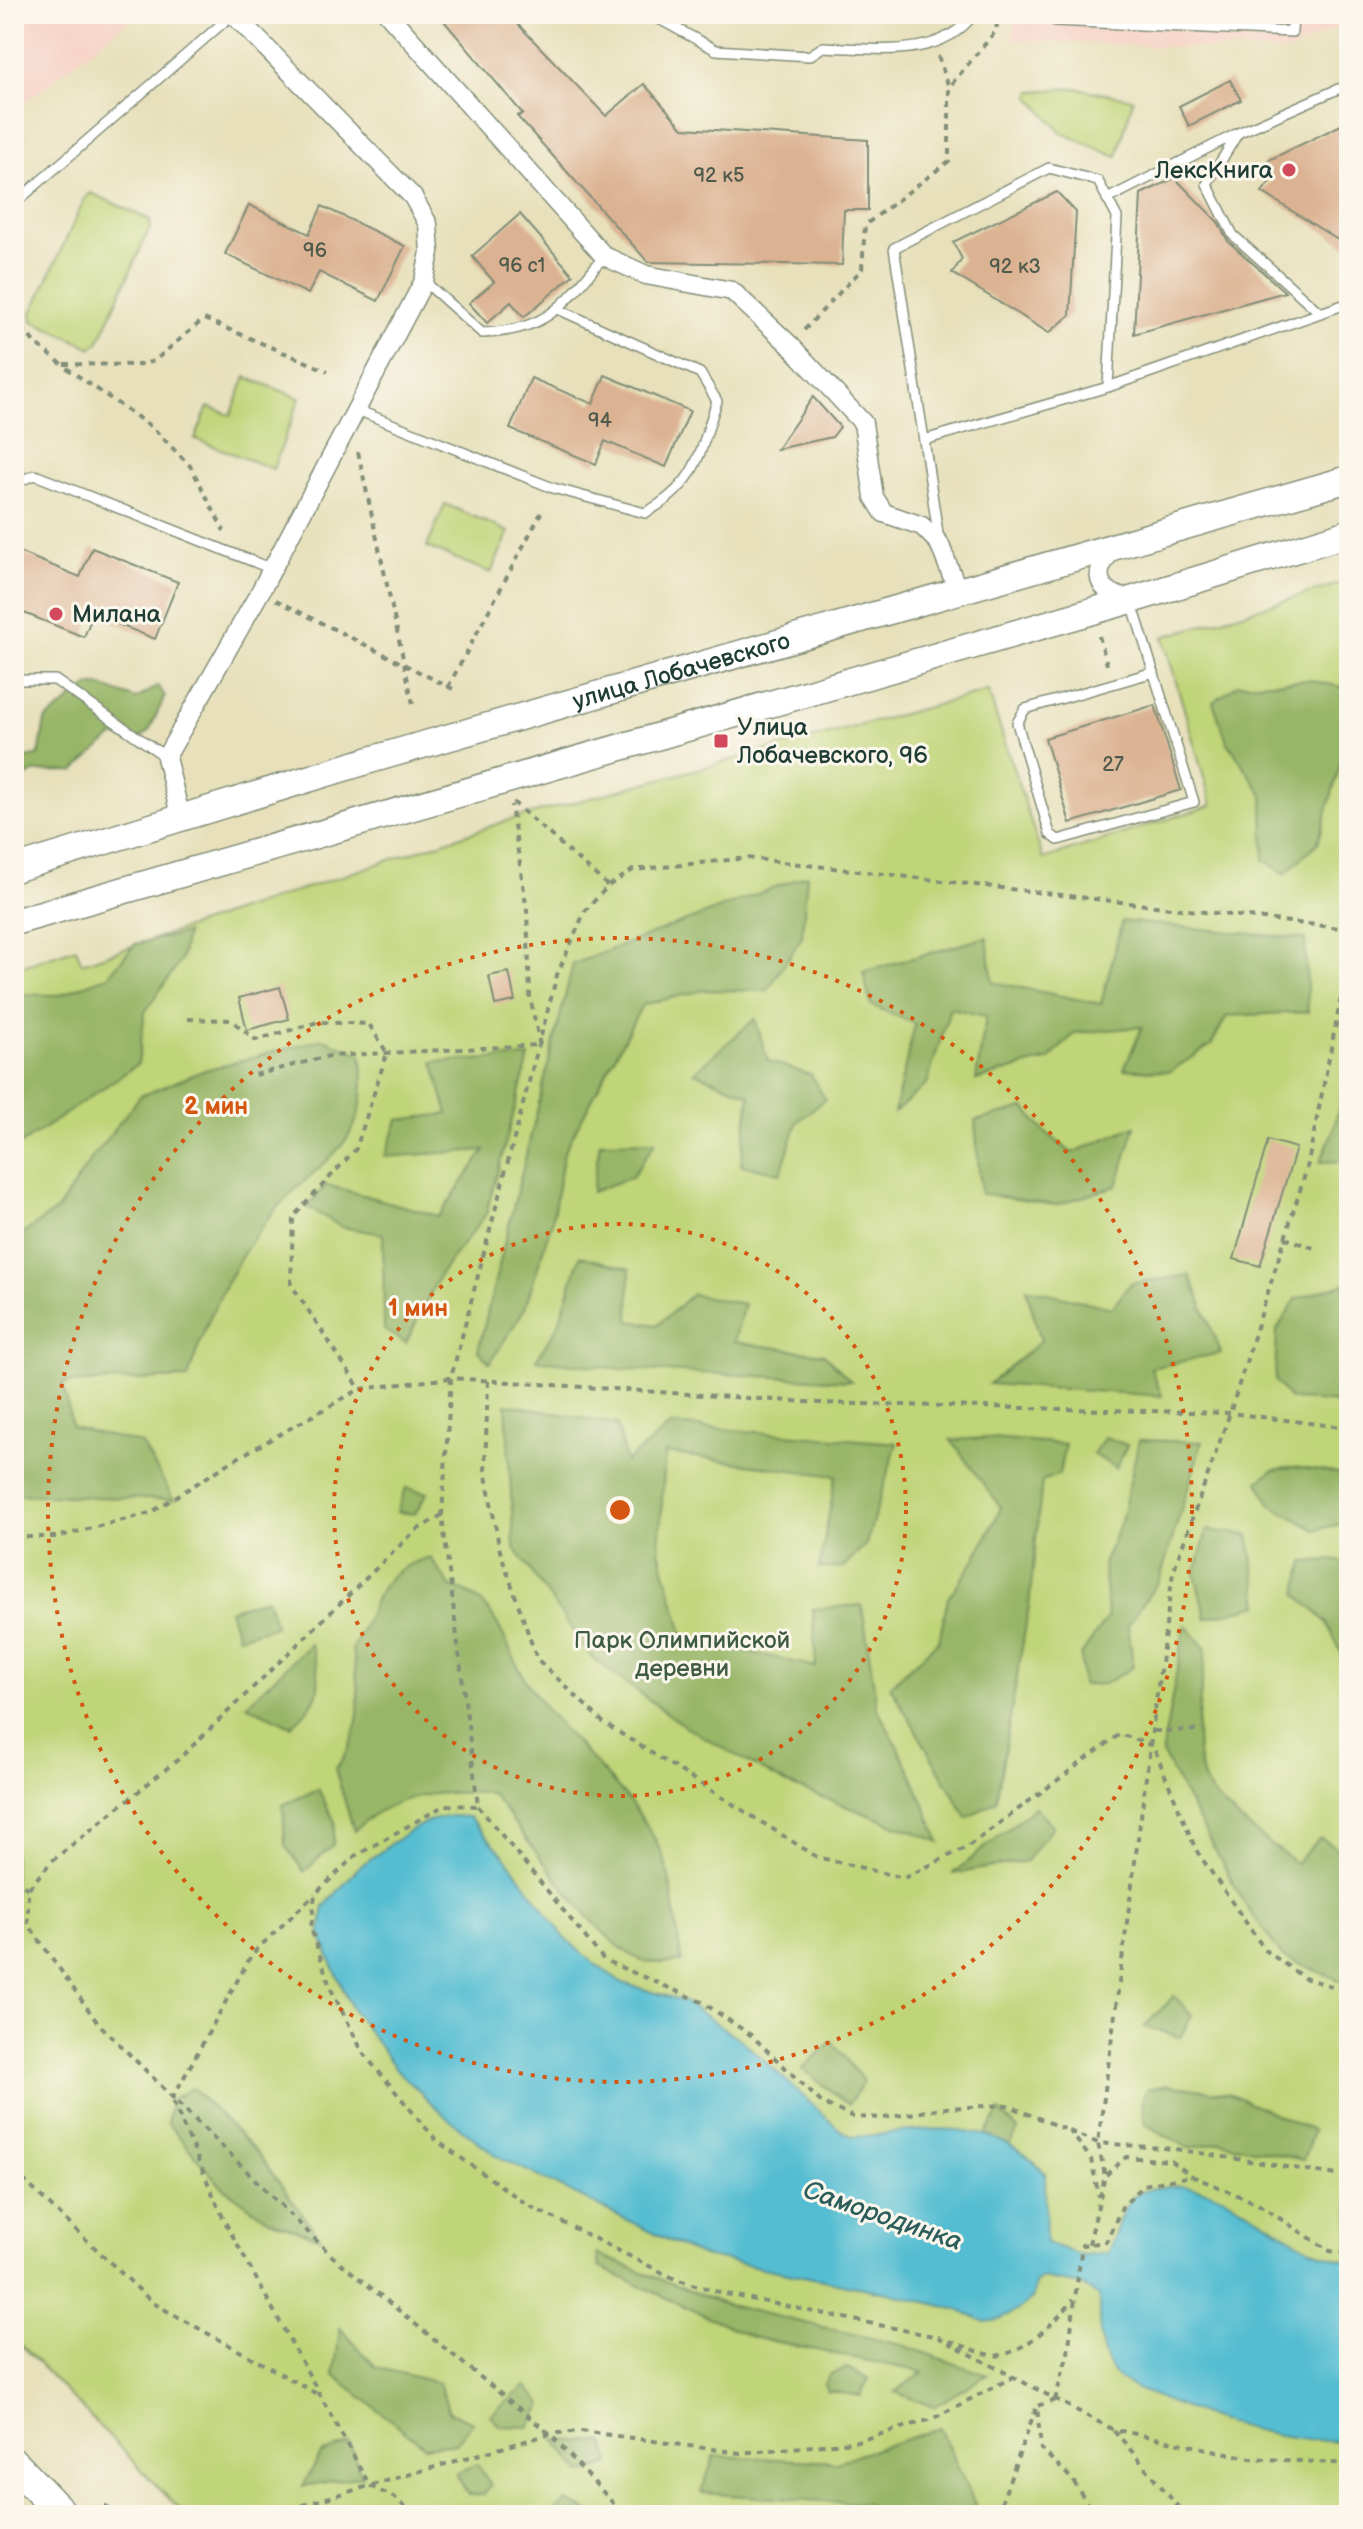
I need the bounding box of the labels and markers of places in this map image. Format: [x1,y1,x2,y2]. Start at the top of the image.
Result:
place label: ЛексКнига [1154,156,1273,185]
marker: ЛексКнига [1280,161,1298,179]
place label: Милана [72,600,161,629]
marker: Милана [47,605,65,623]
place label: Улица Лобачевского, 96 [736,713,928,770]
marker: Улица Лобачевского, 96 [712,732,730,750]
centre of rings [606,1496,634,1524]

